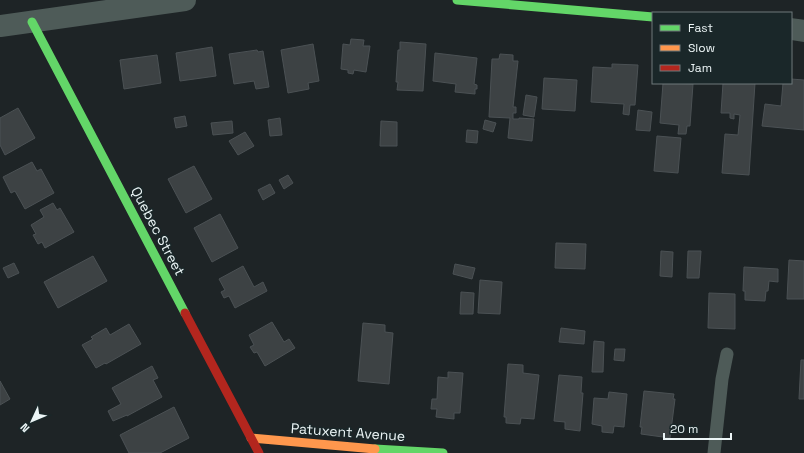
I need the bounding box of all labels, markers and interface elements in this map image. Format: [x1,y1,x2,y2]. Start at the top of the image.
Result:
legend [652,12,792,84]
text: Fast [688,20,713,36]
text: Slow [688,40,715,56]
text: Jam [688,60,712,76]
street label: Quebec Street [127,183,189,279]
north arrow [12,401,52,441]
scale bar [664,415,731,441]
street label: Patuxent Avenue [290,419,406,445]
text: N [17,420,32,435]
text: 20 m [670,421,698,437]

